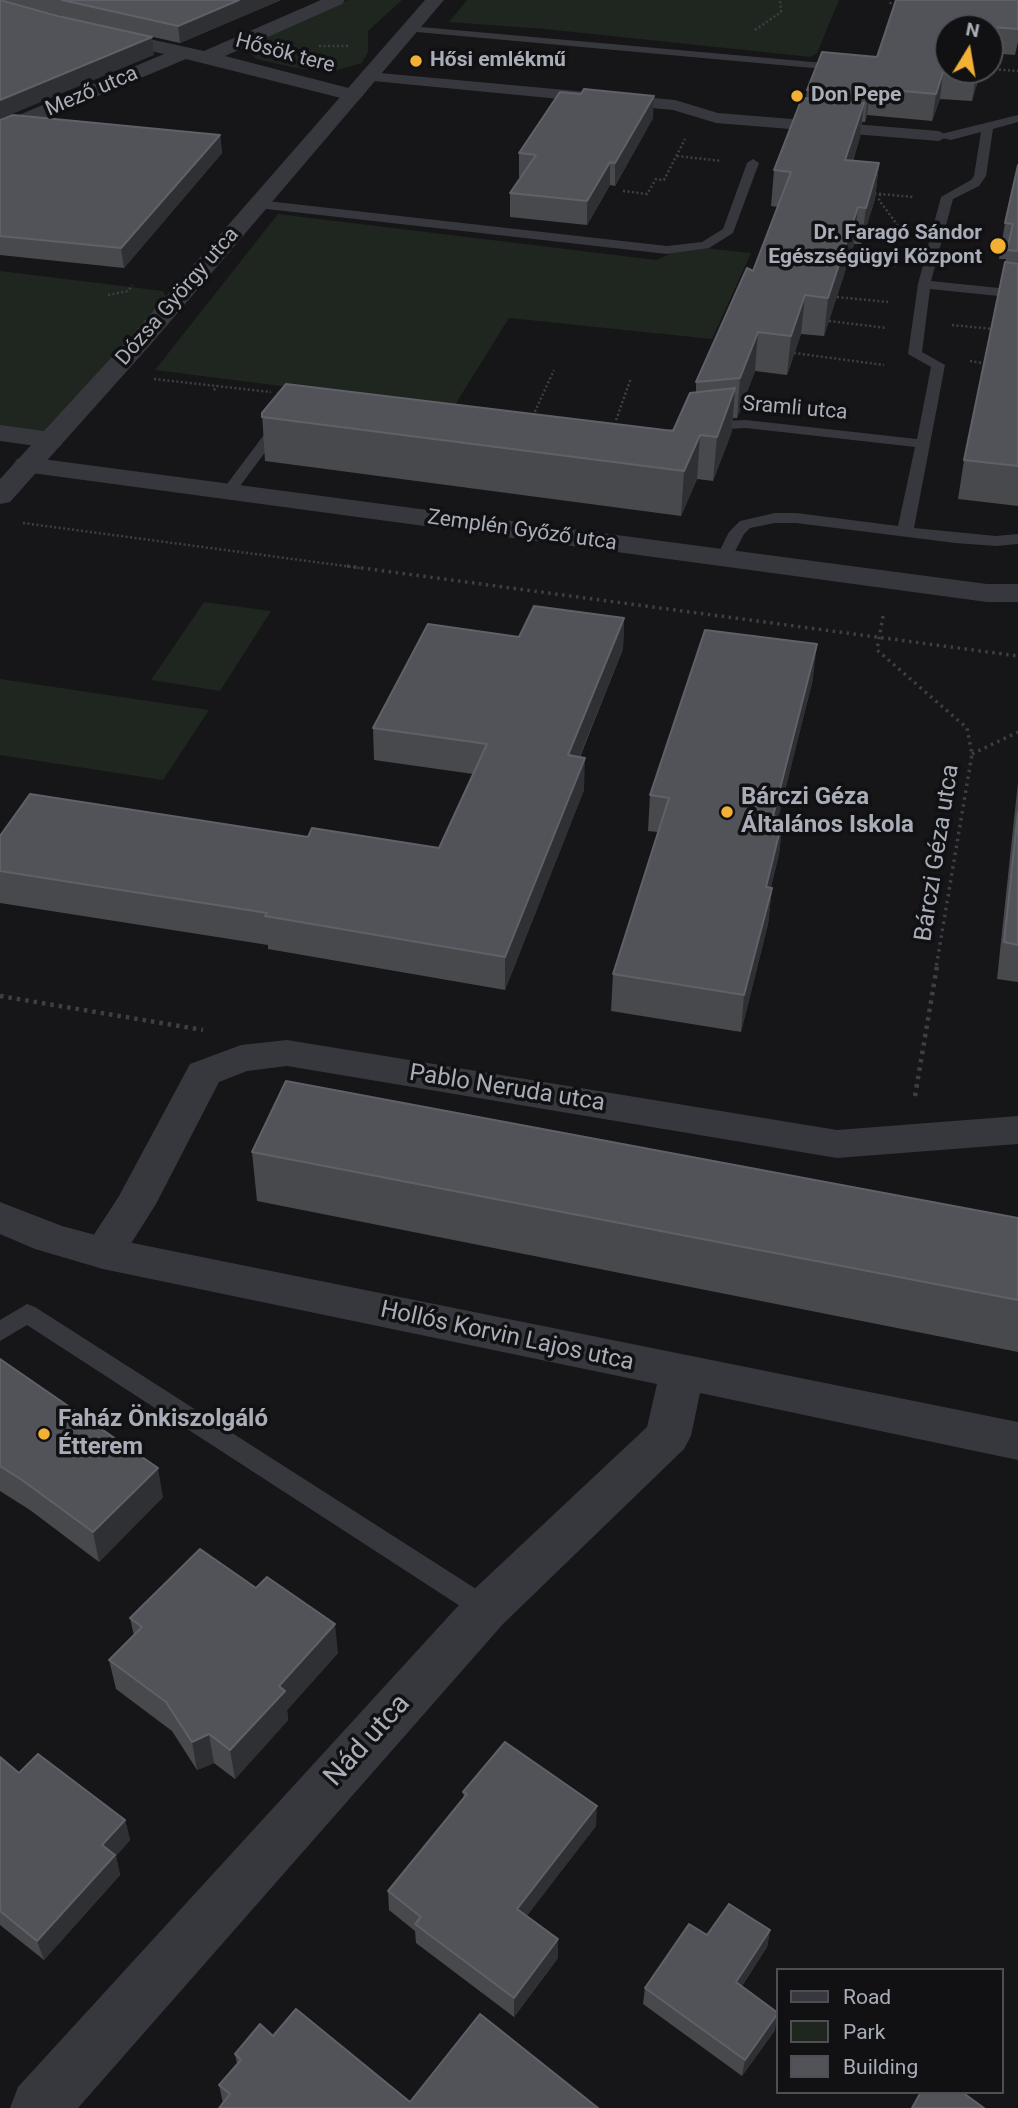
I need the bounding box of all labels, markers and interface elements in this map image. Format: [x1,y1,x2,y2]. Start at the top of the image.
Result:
north arrow [934,14,1004,84]
text: N [964,17,981,42]
street label: Hősök tere [233,29,337,79]
place label: Hősi emlékmű [430,48,566,74]
marker: Hősi emlékmű [408,53,424,69]
street label: Mező utca [42,61,142,123]
place label: Don Pepe [811,83,901,109]
marker: Don Pepe [789,88,805,104]
place label: Dr. Faragó Sándor Egészségügyi Központ [768,221,982,271]
street label: Dózsa György utca [111,223,245,371]
marker: Dr. Faragó Sándor Egészségügyi Központ [988,236,1008,256]
street label: Sramli utca [741,392,849,426]
street label: Zemplén Győző utca [426,505,618,557]
street label: Bárczi Géza utca [910,762,966,944]
place label: Bárczi Géza Általános Iskola [741,784,914,840]
marker: Bárczi Géza Általános Iskola [719,804,735,820]
street label: Pablo Neruda utca [407,1059,607,1119]
street label: Hollós Korvin Lajos utca [378,1296,636,1378]
place label: Faház Önkiszolgáló Étterem [58,1406,268,1462]
marker: Faház Önkiszolgáló Étterem [36,1426,52,1442]
street label: Nád utca [318,1688,418,1794]
legend [776,1968,1004,2094]
text: Road [843,1985,891,2009]
text: Park [843,2020,885,2044]
text: Building [843,2055,918,2079]

